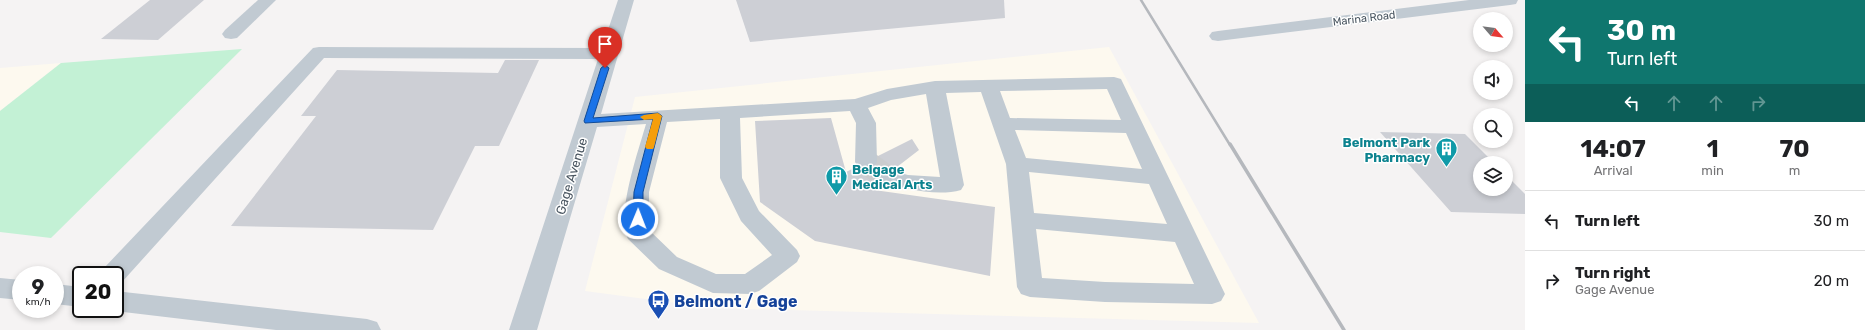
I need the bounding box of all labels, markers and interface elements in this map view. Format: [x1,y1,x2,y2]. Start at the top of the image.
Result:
street label: Marina Road [1332,8,1396,29]
north arrow [1473,12,1513,52]
map controls [1473,12,1513,196]
text: 30 m [1607,14,1676,47]
icon: left [1541,16,1593,68]
pin [588,27,622,68]
icon: arrive [594,33,616,55]
text: Turn left [1607,48,1677,70]
button: sound [1473,60,1513,100]
icon: left [1621,92,1643,114]
icon: ahead [1663,92,1685,114]
icon: ahead [1705,92,1727,114]
icon: right [1747,92,1769,114]
button: search [1473,108,1513,148]
place label: Belmont Park Pharmacy [1343,135,1430,165]
text: 14:07 [1580,135,1646,163]
text: 1 [1707,135,1719,163]
text: 70 [1779,135,1809,163]
street label: Gage Avenue [553,136,591,217]
building icon: Belmont Park Pharmacy [1433,136,1459,169]
button: layers [1473,156,1513,196]
place label: Belgage Medical Arts [852,162,932,192]
building icon: Belgage Medical Arts [824,163,850,196]
text: Arrival [1594,163,1633,178]
text: min [1701,163,1724,178]
text: m [1789,163,1800,178]
position arrow [617,198,659,240]
icon: left [1541,210,1563,232]
text: Turn left [1575,212,1640,230]
text: 30 m [1813,212,1849,230]
text: Turn right [1575,264,1650,282]
speed limit sign: 20 [72,266,124,318]
icon: right [1541,270,1563,292]
text: 20 m [1814,272,1849,290]
text: 9 [32,275,44,299]
text: Gage Avenue [1575,282,1654,297]
bus stop icon: Belmont / Gage [645,288,671,321]
place label: Belmont / Gage [674,292,797,311]
text: km/h [26,296,50,308]

